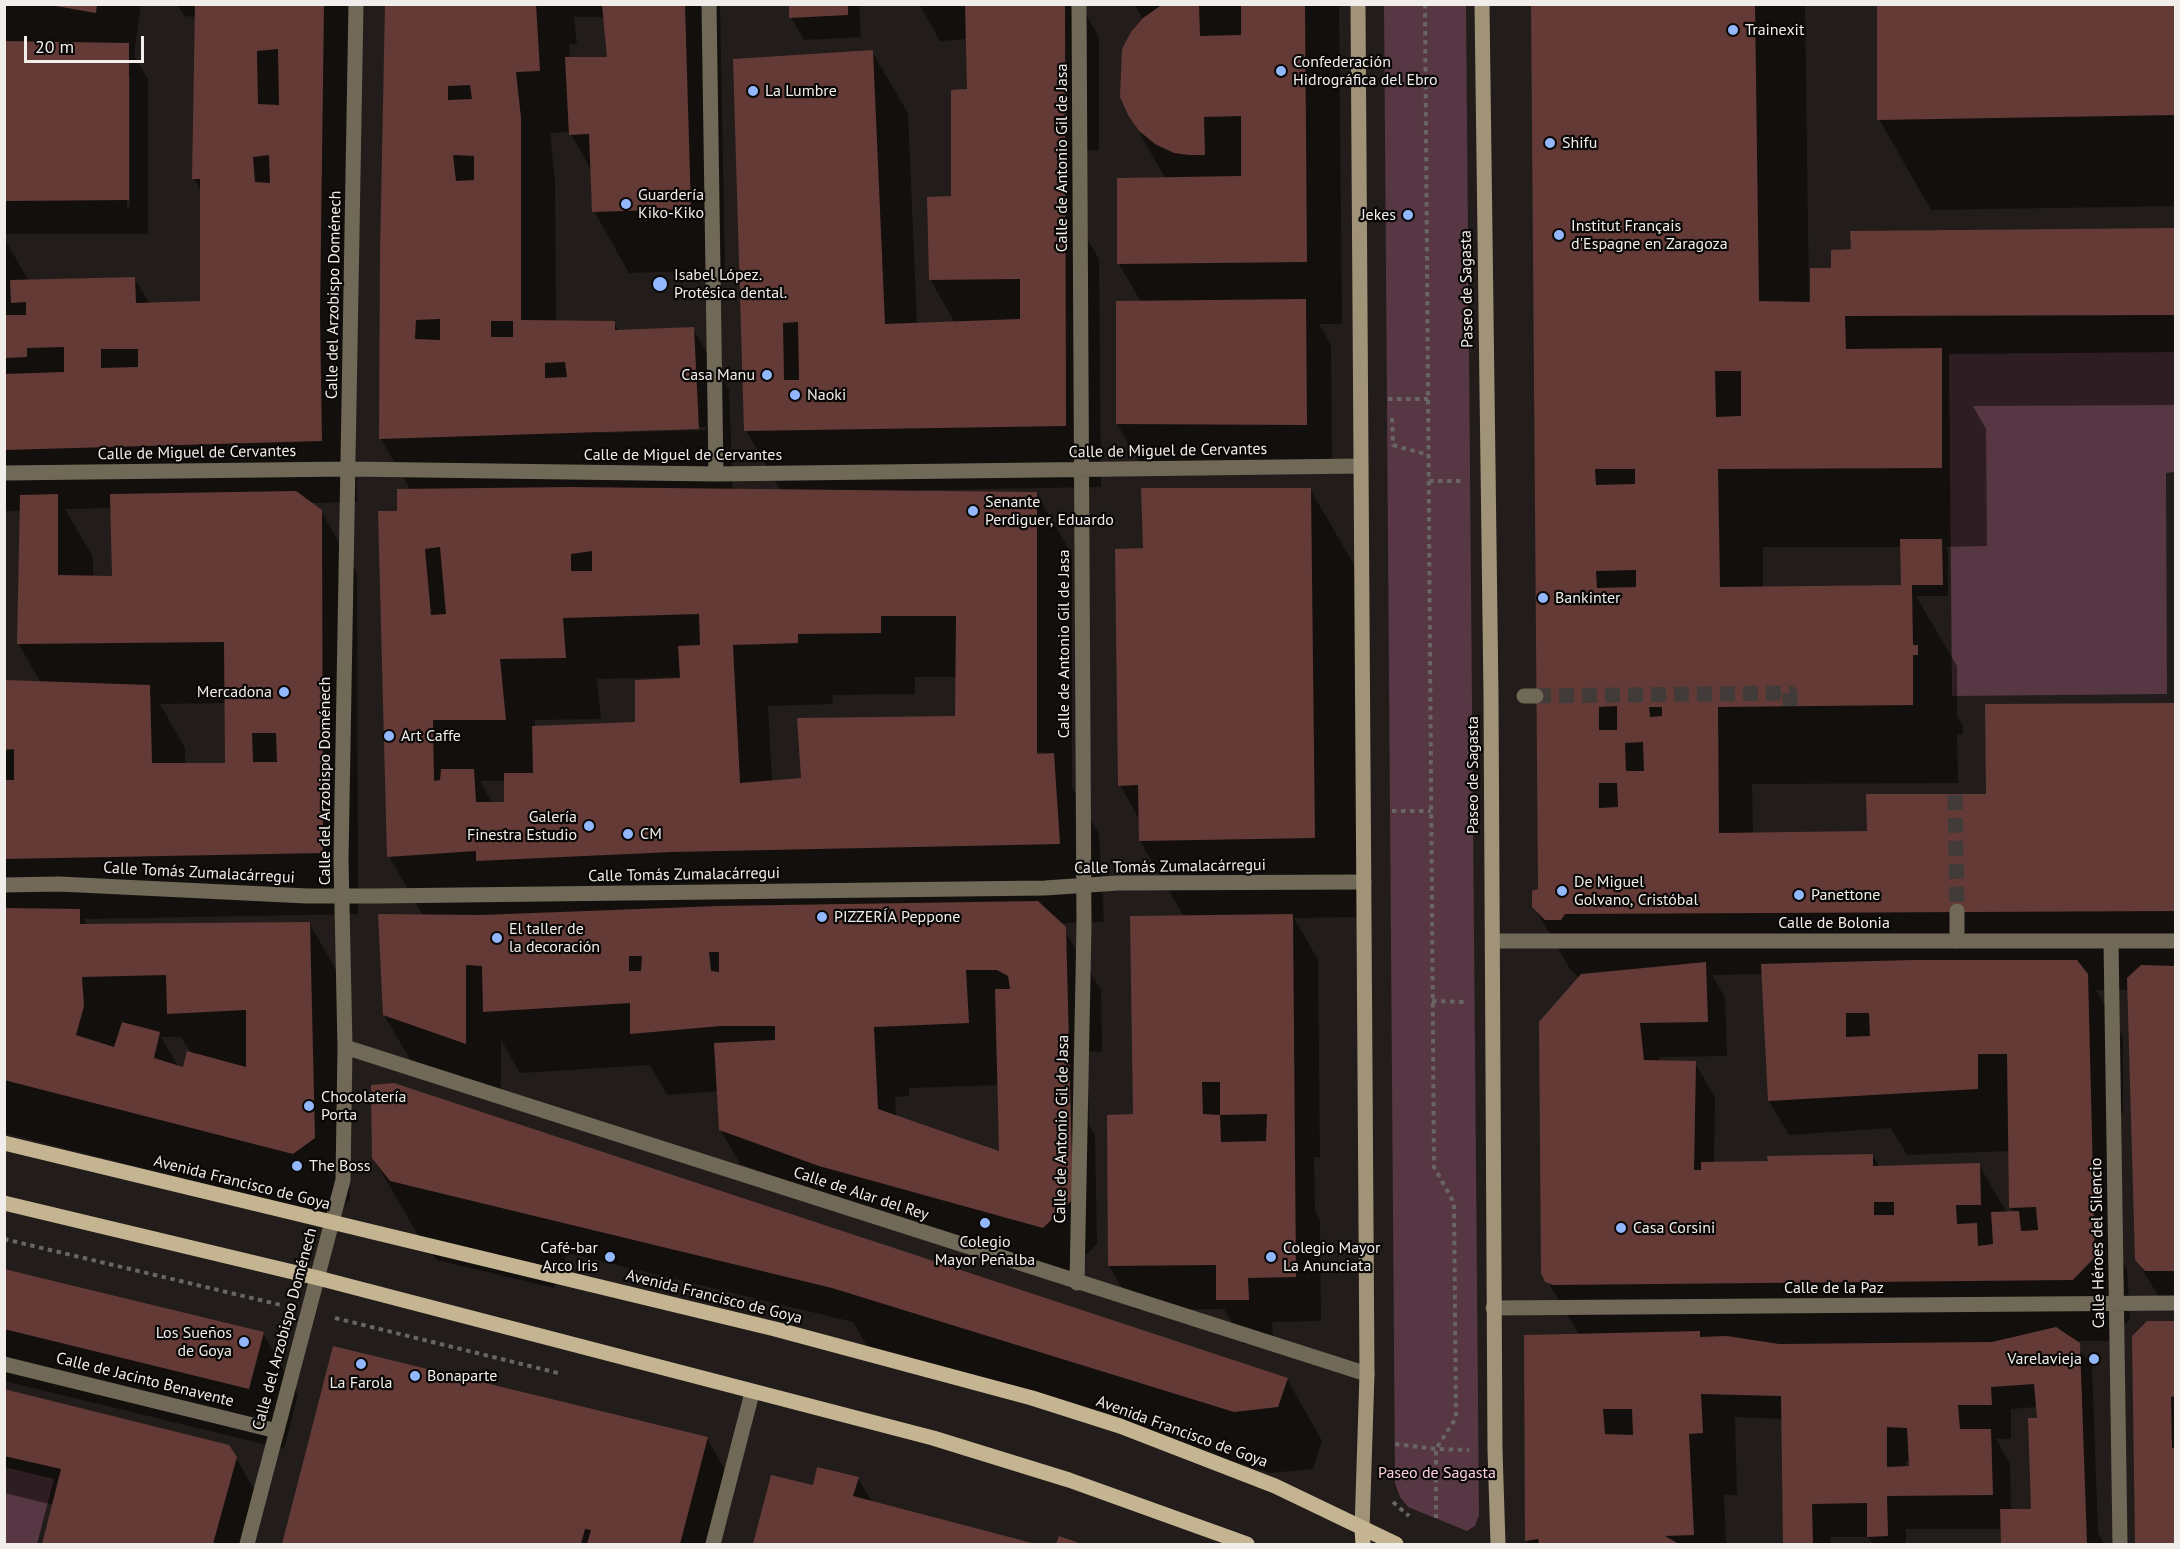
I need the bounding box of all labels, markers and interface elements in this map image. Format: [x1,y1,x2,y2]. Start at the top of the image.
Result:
place label: Trainexit [1745,20,1804,40]
marker: Trainexit [1726,23,1740,37]
scale bar [27,24,147,62]
text: 20 m [35,35,74,58]
place label: Confederación Hidrográfica del Ebro [1293,52,1438,90]
street label: Calle de Antonio Gil de Jasa [1052,64,1072,252]
marker: Confederación Hidrográfica del Ebro [1274,64,1288,78]
place label: La Lumbre [765,81,837,101]
marker: La Lumbre [746,84,760,98]
place label: Shifu [1562,133,1597,153]
marker: Shifu [1543,136,1557,150]
place label: Guardería Kiko-Kiko [638,185,704,223]
street label: Calle del Arzobispo Doménech [323,191,345,399]
marker: Guardería Kiko-Kiko [619,197,633,211]
place label: Jekes [1361,205,1396,225]
marker: Jekes [1401,208,1415,222]
place label: Institut Français d'Espagne en Zaragoza [1571,216,1728,254]
marker: Institut Français d'Espagne en Zaragoza [1552,228,1566,242]
street label: Paseo de Sagasta [1456,230,1478,348]
place label: Isabel López. Protésica dental. [674,265,787,303]
marker: Isabel López. Protésica dental. [651,275,669,293]
place label: Casa Manu [681,365,755,385]
marker: Casa Manu [760,368,774,382]
place label: Naoki [807,385,846,405]
marker: Naoki [788,388,802,402]
street label: Calle de Miguel de Cervantes [1069,440,1267,462]
street label: Calle de Miguel de Cervantes [98,442,296,464]
street label: Calle de Miguel de Cervantes [584,445,782,465]
place label: Senante Perdiguer, Eduardo [985,492,1114,530]
marker: Senante Perdiguer, Eduardo [966,504,980,518]
street label: Calle de Antonio Gil de Jasa [1054,550,1074,738]
place label: Bankinter [1555,588,1621,608]
marker: Bankinter [1536,591,1550,605]
street label: Calle del Arzobispo Doménech [315,677,335,885]
place label: Mercadona [197,682,272,702]
marker: Mercadona [277,685,291,699]
street label: Paseo de Sagasta [1463,716,1483,834]
place label: Art Caffe [401,726,461,746]
marker: Art Caffe [382,729,396,743]
place label: Galería Finestra Estudio [467,807,577,845]
marker: Galería Finestra Estudio [582,819,596,833]
place label: CM [640,824,662,844]
marker: CM [621,827,635,841]
street label: Calle Tomás Zumalacárregui [1074,856,1266,878]
street label: Calle Tomás Zumalacárregui [103,858,295,888]
street label: Calle Tomás Zumalacárregui [588,864,780,886]
place label: De Miguel Golvano, Cristóbal [1574,872,1698,910]
marker: De Miguel Golvano, Cristóbal [1555,884,1569,898]
place label: Panettone [1811,885,1880,905]
marker: Panettone [1792,888,1806,902]
place label: PIZZERÍA Peppone [834,907,960,927]
marker: PIZZERÍA Peppone [815,910,829,924]
street label: Calle de Bolonia [1778,913,1890,933]
place label: El taller de la decoración [509,919,600,957]
marker: El taller de la decoración [490,931,504,945]
street label: Calle de Antonio Gil de Jasa [1051,1035,1073,1223]
place label: Chocolatería Porta [321,1087,407,1125]
marker: Chocolatería Porta [302,1099,316,1113]
street label: Avenida Francisco de Goya [152,1152,332,1214]
place label: The Boss [309,1156,370,1176]
street label: Calle Héroes del Silencio [2087,1158,2109,1328]
marker: The Boss [290,1159,304,1173]
street label: Calle de Alar del Rey [791,1163,931,1225]
marker: Colegio Mayor Peñalba [978,1216,992,1230]
place label: Casa Corsini [1633,1218,1715,1238]
marker: Casa Corsini [1614,1221,1628,1235]
street label: Calle del Arzobispo Doménech [249,1226,321,1432]
place label: Colegio Mayor Peñalba [935,1232,1035,1270]
place label: Café-bar Arco Iris [540,1238,598,1276]
place label: Colegio Mayor La Anunciata [1283,1238,1380,1276]
marker: Café-bar Arco Iris [603,1250,617,1264]
marker: Colegio Mayor La Anunciata [1264,1250,1278,1264]
street label: Avenida Francisco de Goya [624,1266,804,1328]
street label: Calle de la Paz [1784,1278,1884,1298]
place label: Los Sueños de Goya [156,1323,232,1361]
marker: Los Sueños de Goya [237,1335,251,1349]
street label: Calle de Jacinto Benavente [54,1349,236,1411]
place label: Varelavieja [2007,1349,2082,1369]
marker: Varelavieja [2087,1352,2101,1366]
marker: La Farola [354,1357,368,1371]
place label: Bonaparte [427,1366,497,1386]
marker: Bonaparte [408,1369,422,1383]
place label: La Farola [330,1373,392,1393]
street label: Avenida Francisco de Goya [1094,1392,1270,1472]
park label: Paseo de Sagasta [1378,1463,1496,1483]

